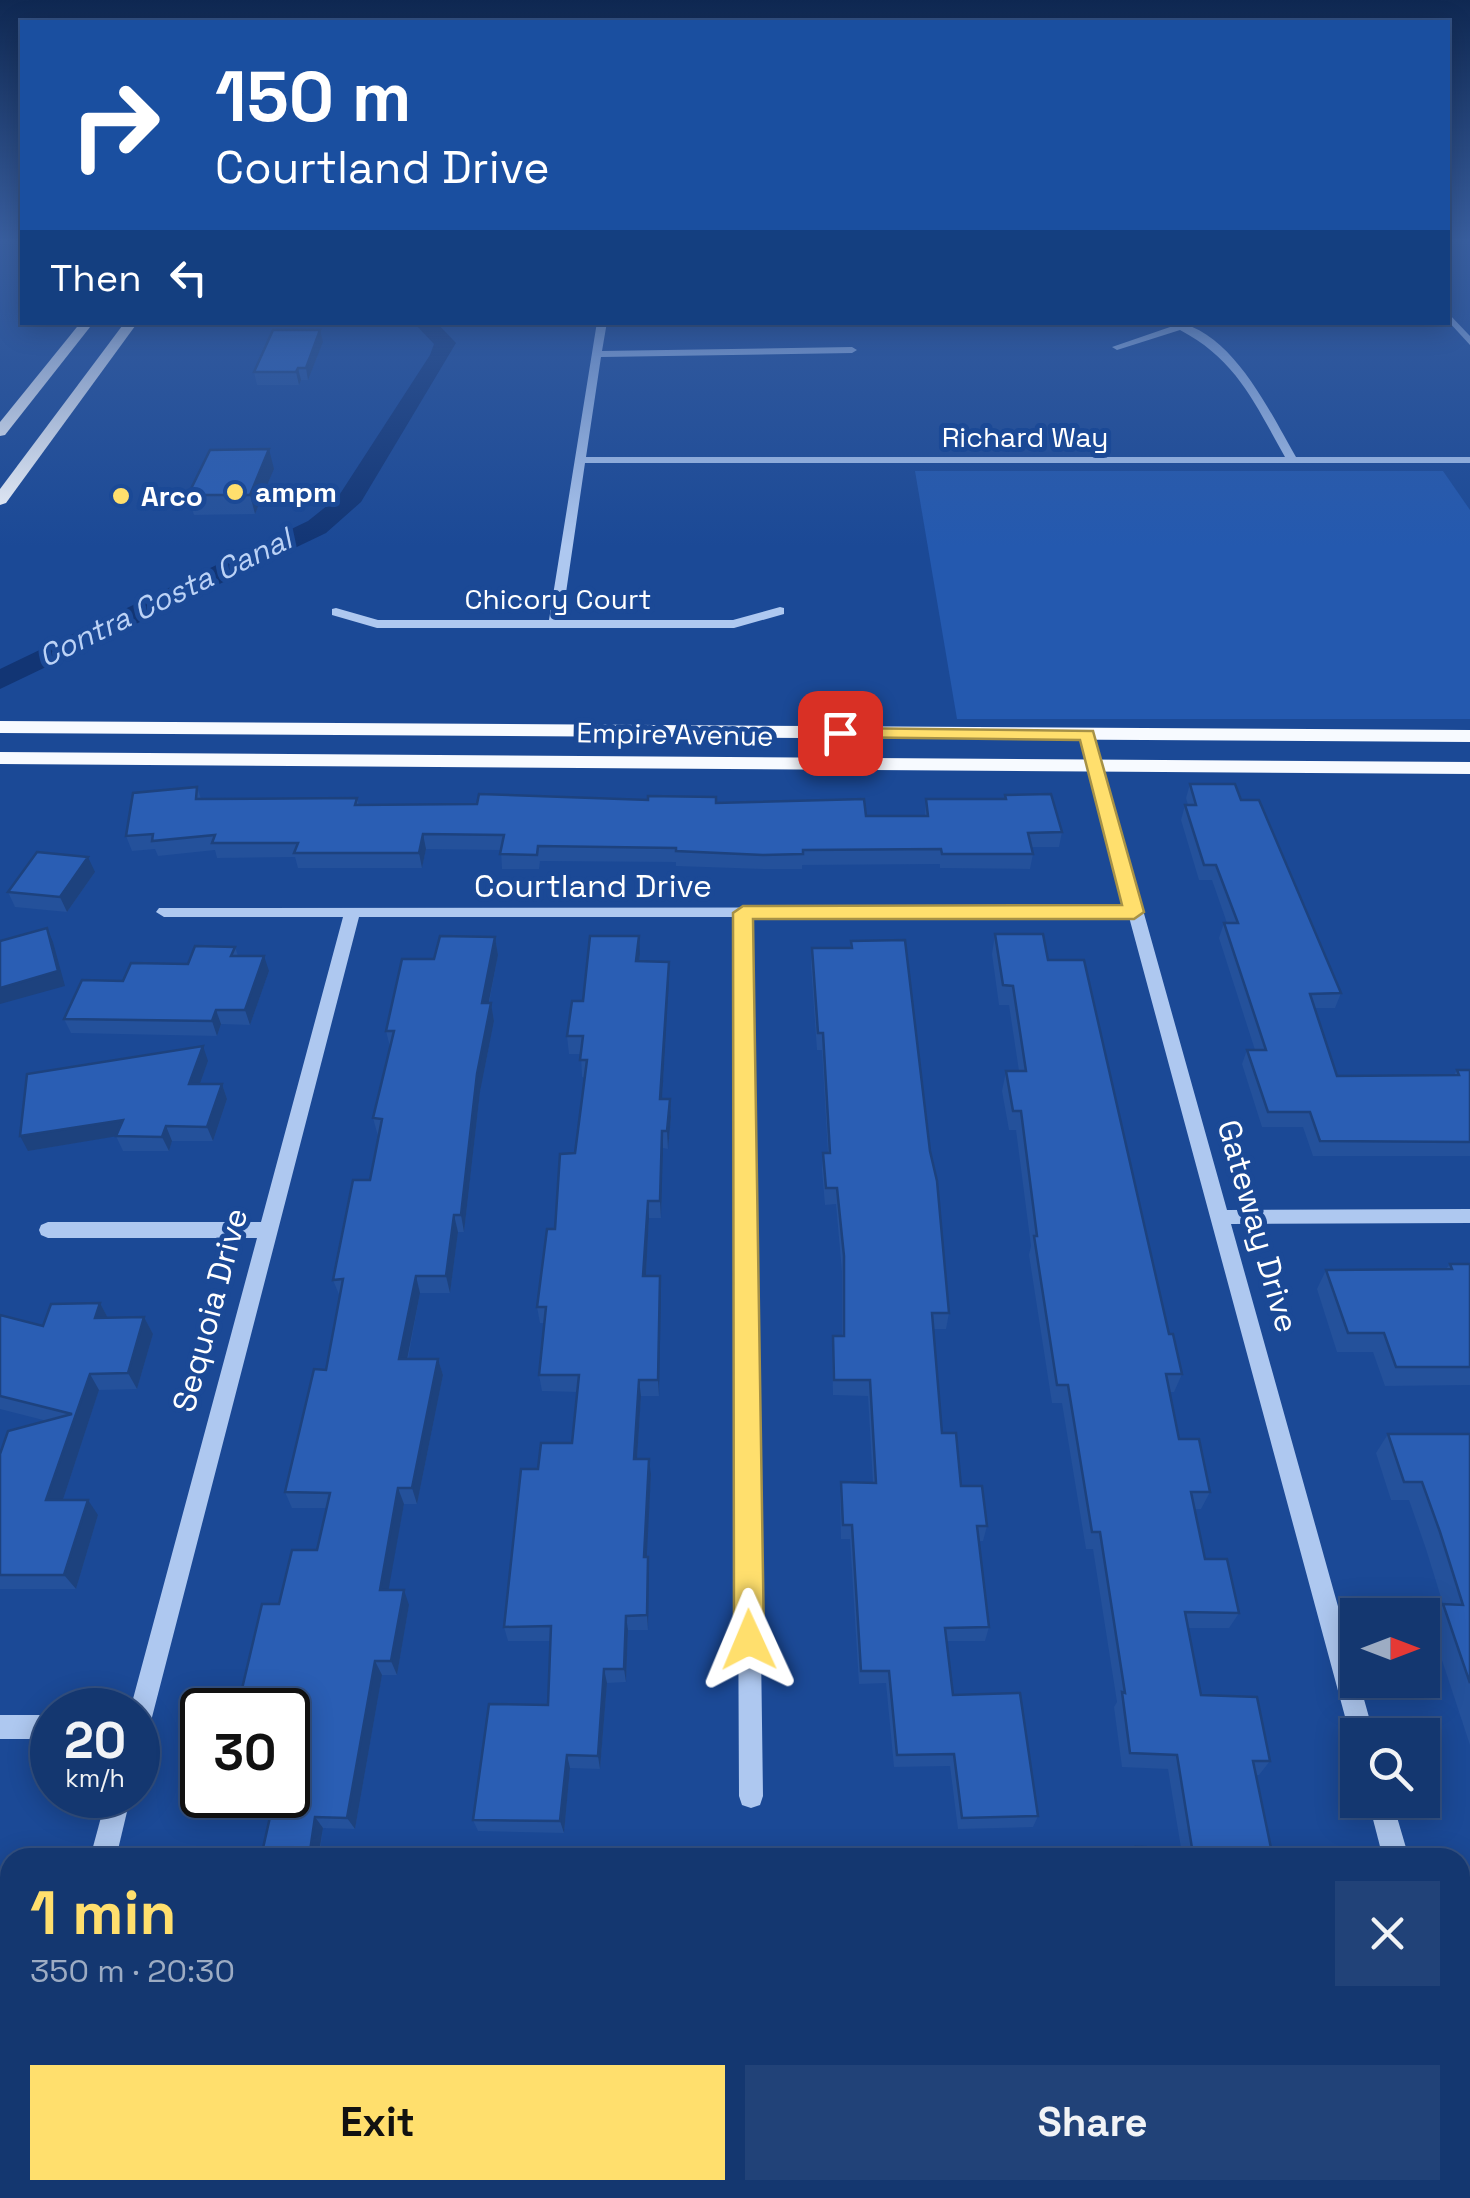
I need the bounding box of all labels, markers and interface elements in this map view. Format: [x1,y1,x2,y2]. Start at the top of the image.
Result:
text: 150 m [215,52,412,141]
icon: right [50,60,180,190]
text: Courtland Drive [215,139,550,196]
icon: left [161,250,216,305]
text: Then [50,254,141,302]
street label: Richard Way [942,419,1108,455]
place label: ampm [255,474,337,510]
place label: Arco [141,478,203,514]
marker: ampm [224,481,246,503]
marker: Arco [110,485,132,507]
water label: Contra Costa Canal [32,518,301,676]
street label: Chicory Court [465,581,651,617]
pin [798,691,883,776]
icon: arrive [813,706,868,761]
street label: Empire Avenue [576,714,774,754]
street label: Courtland Drive [474,866,712,906]
street label: Gateway Drive [1209,1115,1307,1337]
street label: Sequoia Drive [164,1204,256,1416]
position arrow [697,1588,801,1692]
north arrow [1340,1598,1440,1698]
map controls [1340,1598,1440,1818]
speed limit sign: 30 [180,1688,310,1818]
text: 20 [64,1709,126,1773]
button: search [1340,1718,1440,1818]
text: km/h [65,1762,125,1794]
text: 1 min [30,1875,177,1952]
button: close [1335,1881,1440,1986]
text: 350 m · 20:30 [30,1951,235,1991]
button: Exit [30,2065,725,2180]
button: Share [745,2065,1440,2180]

